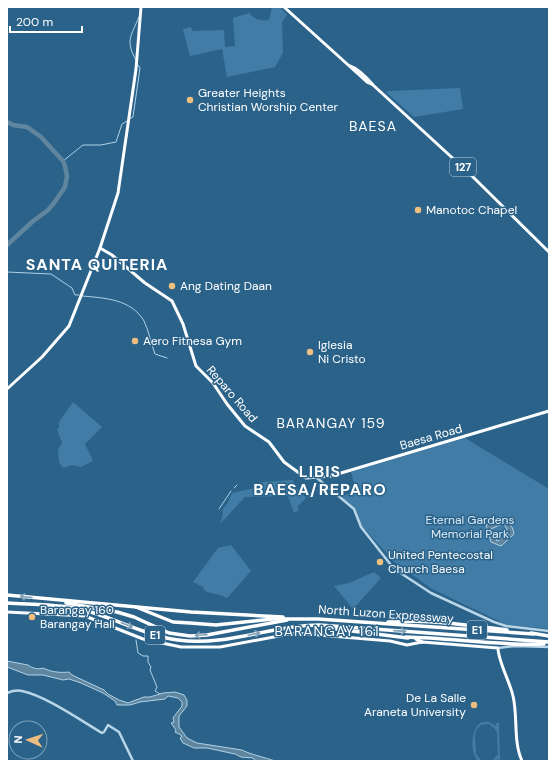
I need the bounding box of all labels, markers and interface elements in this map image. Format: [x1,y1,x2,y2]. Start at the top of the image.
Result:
scale bar [10,8,82,34]
text: 200 m [16,14,53,30]
place label: Greater Heights Christian Worship Center [198,85,339,115]
marker: Greater Heights Christian Worship Center [185,95,195,105]
district label: BAESA [349,117,397,135]
road number: 127 [450,158,476,176]
place label: Manotoc Chapel [426,202,517,218]
marker: Manotoc Chapel [413,205,423,215]
district label: SANTA QUITERIA [26,254,168,275]
place label: Ang Dating Daan [180,278,272,294]
marker: Ang Dating Daan [167,281,177,291]
place label: Aero Fitnesa Gym [143,333,242,349]
marker: Aero Fitnesa Gym [130,336,140,346]
place label: Iglesia Ni Cristo [318,337,366,367]
marker: Iglesia Ni Cristo [305,347,315,357]
street label: Reparo Road [203,362,261,426]
district label: BARANGAY 159 [277,414,385,432]
street label: Baesa Road [398,420,464,454]
district label: LIBIS BAESA/REPARO [253,461,387,500]
park label: Eternal Gardens Memorial Park [426,512,514,542]
place label: United Pentecostal Church Baesa [388,547,493,577]
marker: United Pentecostal Church Baesa [375,557,385,567]
one-way arrow [20,593,33,601]
street label: North Luzon Expressway [318,601,455,627]
place label: Barangay 160 Barangay Hall [40,602,115,632]
marker: Barangay 160 Barangay Hall [27,612,37,622]
road number: E1 [467,621,487,639]
one-way arrow [120,622,132,630]
district label: BARANGAY 161 [274,622,380,640]
road number: E1 [145,626,165,644]
one-way arrow [393,628,406,635]
one-way arrow [247,629,260,637]
one-way arrow [195,631,208,639]
place label: De La Salle Araneta University [364,690,466,720]
marker: De La Salle Araneta University [469,700,479,710]
north arrow [8,720,48,760]
text: N [11,735,25,744]

